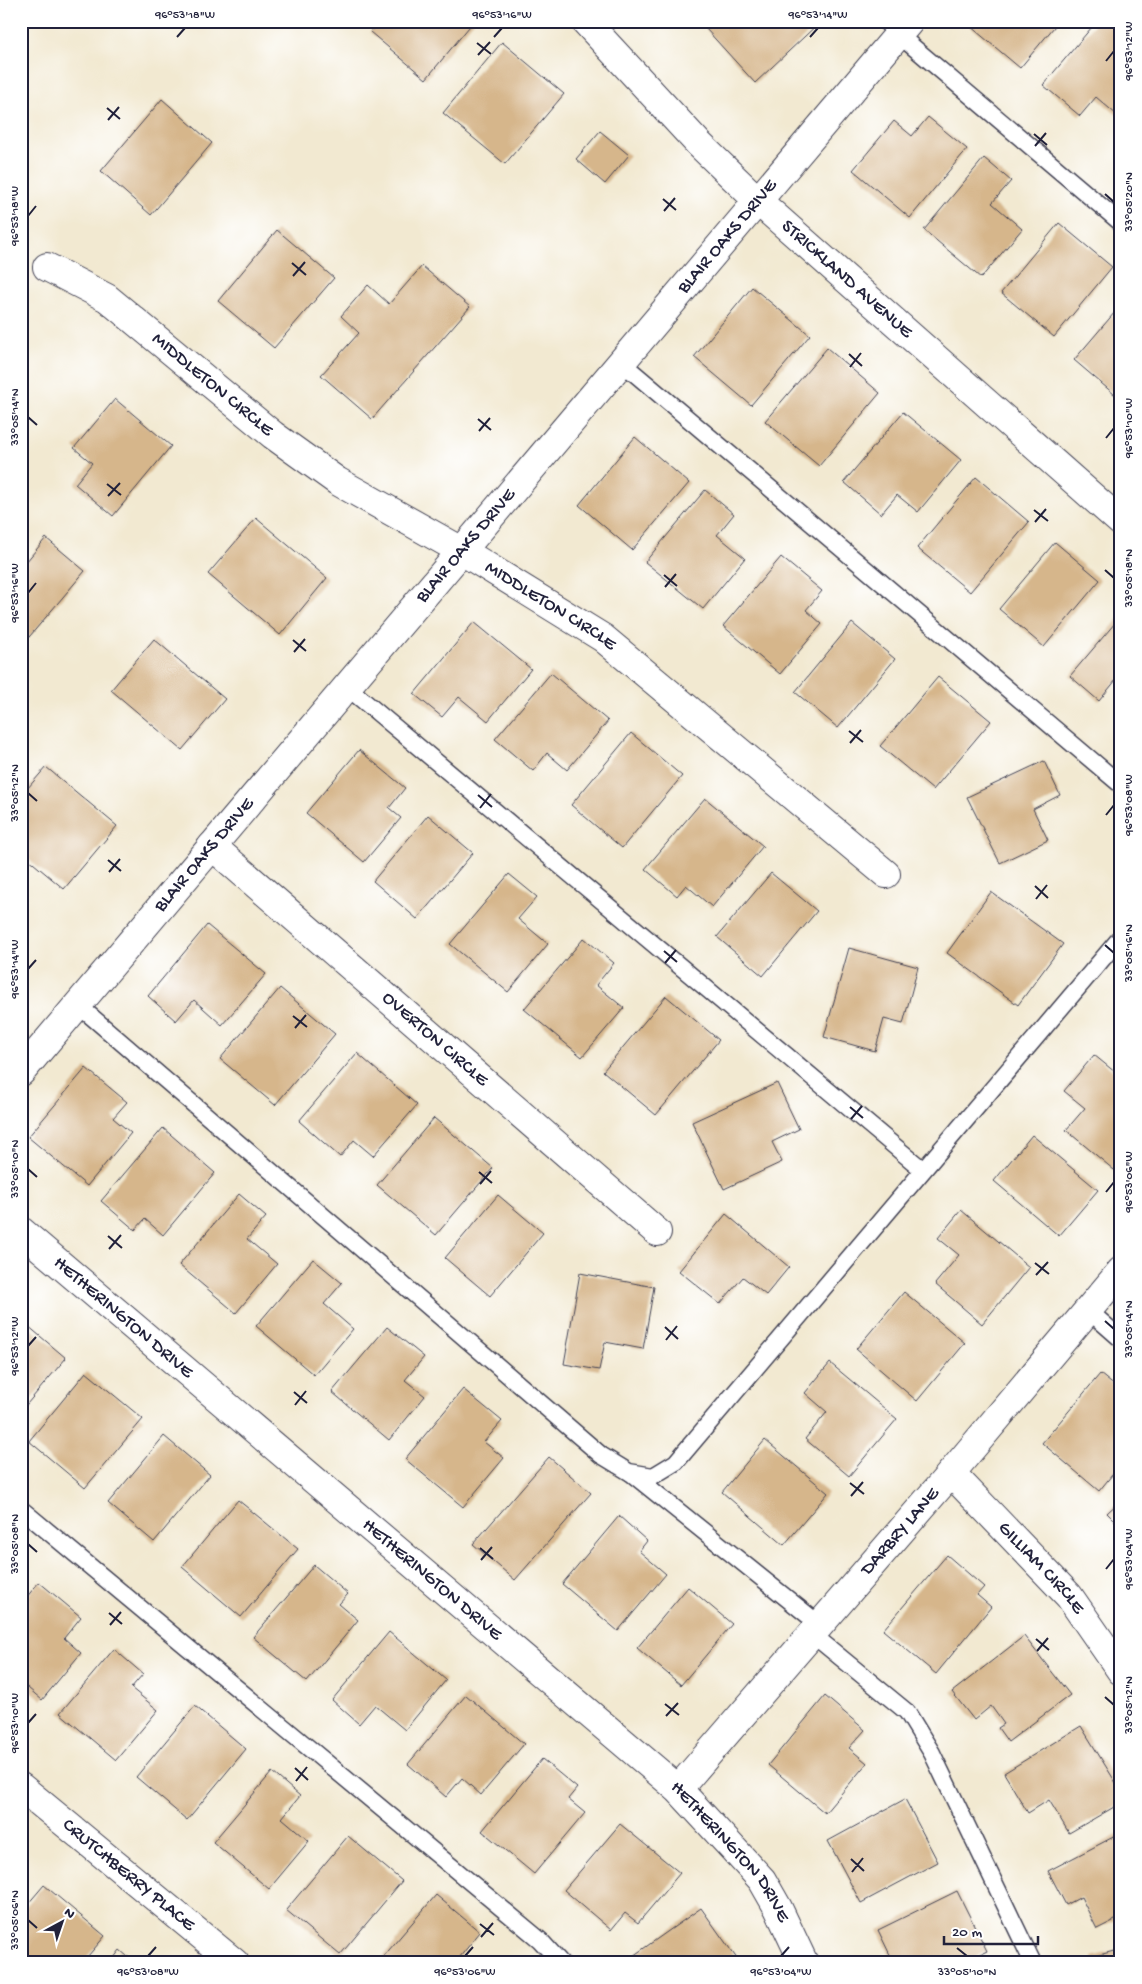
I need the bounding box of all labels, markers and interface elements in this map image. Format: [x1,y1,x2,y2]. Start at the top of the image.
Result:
text: 96°53'18"W [154,9,215,23]
text: 96°53'16"W [471,9,532,23]
text: 96°53'14"W [788,9,847,23]
text: 96°53'12"W [1123,22,1137,82]
text: 33°05'20"N [1123,172,1137,233]
street label: BLAIR OAKS DRIVE [672,174,783,299]
text: 96°53'18"W [9,186,23,247]
street label: STRICKLAND AVENUE [776,215,918,344]
street label: MIDDLETON CIRCLE [147,328,279,443]
text: 33°05'14"N [9,388,23,447]
text: 96°53'10"W [1123,398,1137,459]
street label: BLAIR OAKS DRIVE [410,483,522,609]
text: 33°05'18"N [1123,549,1137,608]
street label: MIDDLETON CIRCLE [480,556,622,657]
text: 96°53'16"W [9,563,23,624]
text: 33°05'12"N [9,764,23,823]
text: 96°53'08"W [1123,774,1137,837]
street label: BLAIR OAKS DRIVE [149,792,260,918]
text: 33°05'16"N [1123,924,1137,983]
text: 96°53'14"W [9,940,23,999]
street label: OVERTON CIRCLE [377,987,494,1092]
text: 33°05'10"N [9,1140,23,1199]
text: 96°53'06"W [1123,1151,1137,1214]
street label: HETHERINGTON DRIVE [48,1252,199,1384]
text: 33°05'14"N [1123,1300,1137,1359]
text: 96°53'12"W [9,1317,23,1377]
street label: DARBRY LANE [855,1482,945,1582]
text: 33°05'08"N [9,1514,23,1575]
street label: HETHERINGTON DRIVE [357,1514,507,1647]
street label: GILLIAM CIRCLE [993,1517,1090,1620]
text: 96°53'04"W [1123,1529,1137,1590]
text: 33°05'12"N [1123,1676,1137,1735]
text: 96°53'10"W [9,1693,23,1754]
street label: HETHERINGTON DRIVE [666,1776,795,1927]
street label: CRUTCHBERRY PLACE [57,1814,200,1937]
text: 33°05'06"N [9,1890,23,1951]
north arrow [38,1896,88,1946]
text: N [60,1905,78,1923]
scale bar [944,1914,1038,1946]
text: 20 m [952,1924,982,1942]
text: 96°53'08"W [116,1966,179,1980]
text: 96°53'06"W [433,1966,496,1980]
text: 96°53'04"W [750,1966,811,1980]
text: 33°05'10"N [937,1966,996,1980]

